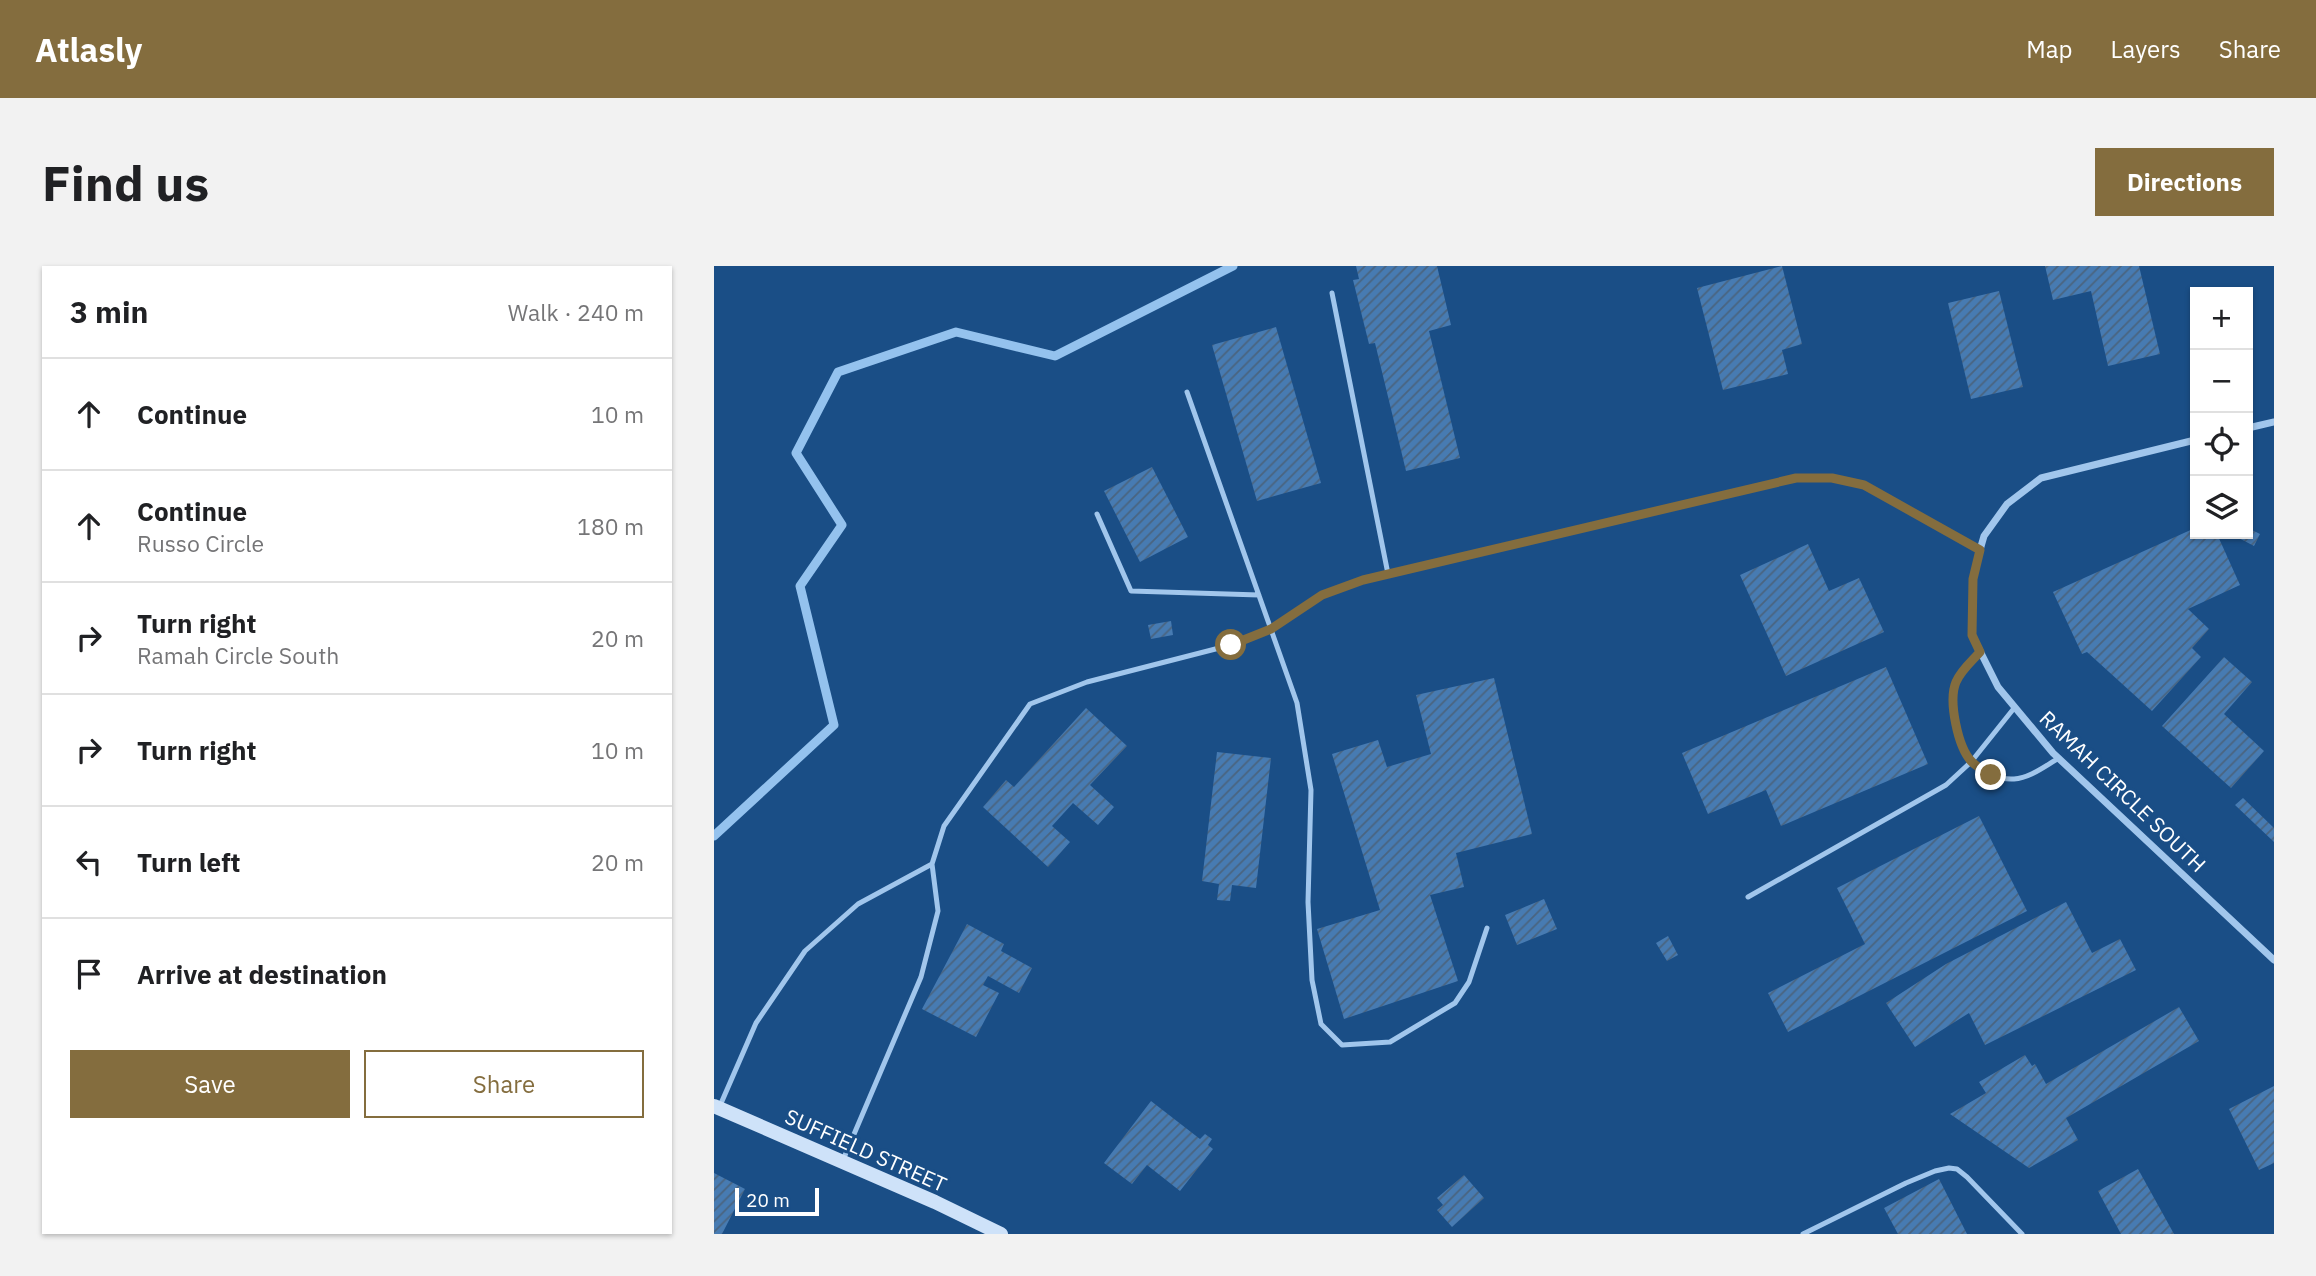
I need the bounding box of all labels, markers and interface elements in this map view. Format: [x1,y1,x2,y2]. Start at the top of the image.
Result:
text: Atlasly [35,28,142,71]
text: Map [2026,33,2073,65]
text: Layers [2111,33,2181,65]
text: Share [2219,33,2281,65]
button: Directions [2095,148,2274,216]
text: Find us [42,151,209,214]
map controls [2190,287,2253,539]
button: + [2190,287,2253,350]
text: 3 min [70,292,148,331]
text: Walk · 240 m [508,297,644,327]
button: − [2190,350,2253,413]
icon: ahead [70,395,108,433]
text: Continue [137,397,247,431]
text: 10 m [591,399,644,429]
button: locate [2190,413,2253,476]
button: layers [2190,476,2253,539]
text: Continue [137,494,247,528]
icon: ahead [70,507,108,545]
text: 180 m [577,511,644,541]
text: Russo Circle [137,528,264,558]
text: Turn right [137,606,256,640]
icon: right [70,619,108,657]
text: 20 m [591,623,644,653]
route start [1215,629,1246,660]
text: Ramah Circle South [137,640,339,670]
street label: RAMAH CIRCLE SOUTH [2034,704,2212,878]
icon: right [70,731,108,769]
text: Turn right [137,733,256,767]
text: 10 m [591,735,644,765]
route end [1975,759,2006,790]
icon: left [70,843,108,881]
text: Turn left [137,845,240,879]
text: 20 m [591,847,644,877]
icon: arrive [70,955,108,993]
text: Arrive at destination [137,957,387,991]
button: Save [70,1050,350,1118]
button: Share [364,1050,644,1118]
street label: SUFFIELD STREET [781,1102,951,1198]
scale bar [735,1185,819,1217]
text: 20 m [746,1188,790,1212]

